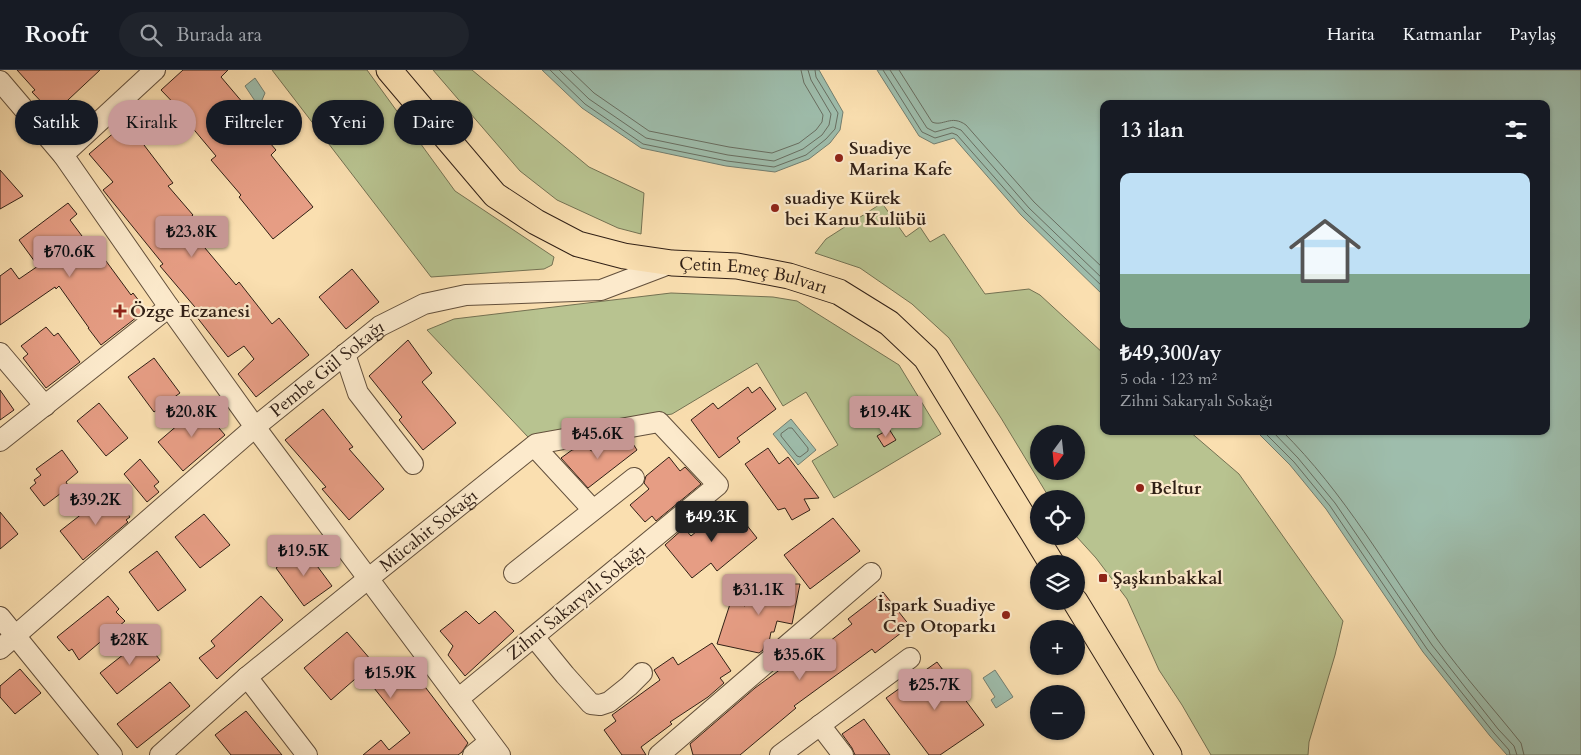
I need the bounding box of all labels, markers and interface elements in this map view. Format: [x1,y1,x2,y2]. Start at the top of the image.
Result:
search box [119,12,469,57]
text: Roofr [25,18,89,51]
icon: search [137,21,165,49]
text: Burada ara [177,22,262,48]
text: Harita [1327,22,1375,47]
text: Katmanlar [1403,22,1482,47]
text: Paylaş [1510,22,1556,47]
chip: Satılık [15,100,98,145]
chip: Kiralık [108,100,196,145]
chip: Filtreler [206,100,302,145]
chip: Yeni [312,100,384,145]
chip: Daire [394,100,473,145]
text: 13 ilan [1120,116,1184,145]
icon: filters [1502,116,1530,144]
place label: Suadiye Marina Kafe [849,136,952,182]
marker: Suadiye Marina Kafe [833,152,845,164]
place label: suadiye Kürek bei Kanu Kulübü [785,186,927,232]
marker: suadiye Kürek bei Kanu Kulübü [769,202,781,214]
icon: home [1280,206,1370,296]
pin: ₺23.8K [151,216,233,258]
text: ₺23.8K [166,221,218,243]
pin: ₺70.6K [29,236,111,278]
text: ₺70.6K [44,241,96,263]
street label: Çetin Emeç Bulvarı [679,251,831,301]
place label: Özge Eczanesi [130,299,250,324]
marker: Özge Eczanesi [114,305,126,317]
street label: Pembe Gül Sokağı [265,314,389,423]
text: ₺49,300/ay [1120,339,1222,368]
text: 5 oda · 123 m² [1120,368,1217,390]
text: Zihni Sakaryalı Sokağı [1120,390,1273,412]
pin: ₺20.8K [151,396,233,438]
pin: ₺19.4K [845,396,927,438]
text: ₺20.8K [166,401,218,423]
text: ₺19.4K [860,401,912,423]
pin: ₺45.6K [557,418,639,460]
text: ₺45.6K [572,423,624,445]
north arrow [1030,425,1085,480]
map controls [1030,425,1085,740]
place label: Beltur [1150,476,1202,501]
marker: Beltur [1134,482,1146,494]
pin: ₺39.2K [55,484,137,526]
street label: Mücahit Sokağı [374,484,483,578]
text: ₺39.2K [70,489,122,511]
button: locate [1030,490,1085,545]
pin: ₺49.3K [671,500,753,543]
text: ₺49.3K [686,506,738,528]
pin: ₺19.5K [263,534,345,577]
street label: Zihni Sakaryalı Sokağı [502,539,651,666]
text: ₺19.5K [278,540,330,562]
button: layers [1030,555,1085,610]
place label: Şaşkınbakkal [1113,566,1223,591]
marker: Şaşkınbakkal [1097,572,1109,584]
pin: ₺31.1K [718,574,800,616]
text: ₺31.1K [733,579,785,601]
place label: İspark Suadiye Cep Otoparkı [877,593,996,639]
marker: İspark Suadiye Cep Otoparkı [1000,609,1012,621]
button: + [1030,620,1085,675]
pin: ₺28K [100,624,160,666]
text: ₺28K [111,629,149,651]
pin: ₺35.6K [759,638,841,681]
text: ₺35.6K [774,644,826,666]
pin: ₺15.9K [350,656,432,699]
text: ₺15.9K [365,662,417,684]
pin: ₺25.7K [894,668,976,711]
text: ₺25.7K [909,674,961,696]
button: − [1030,685,1085,740]

